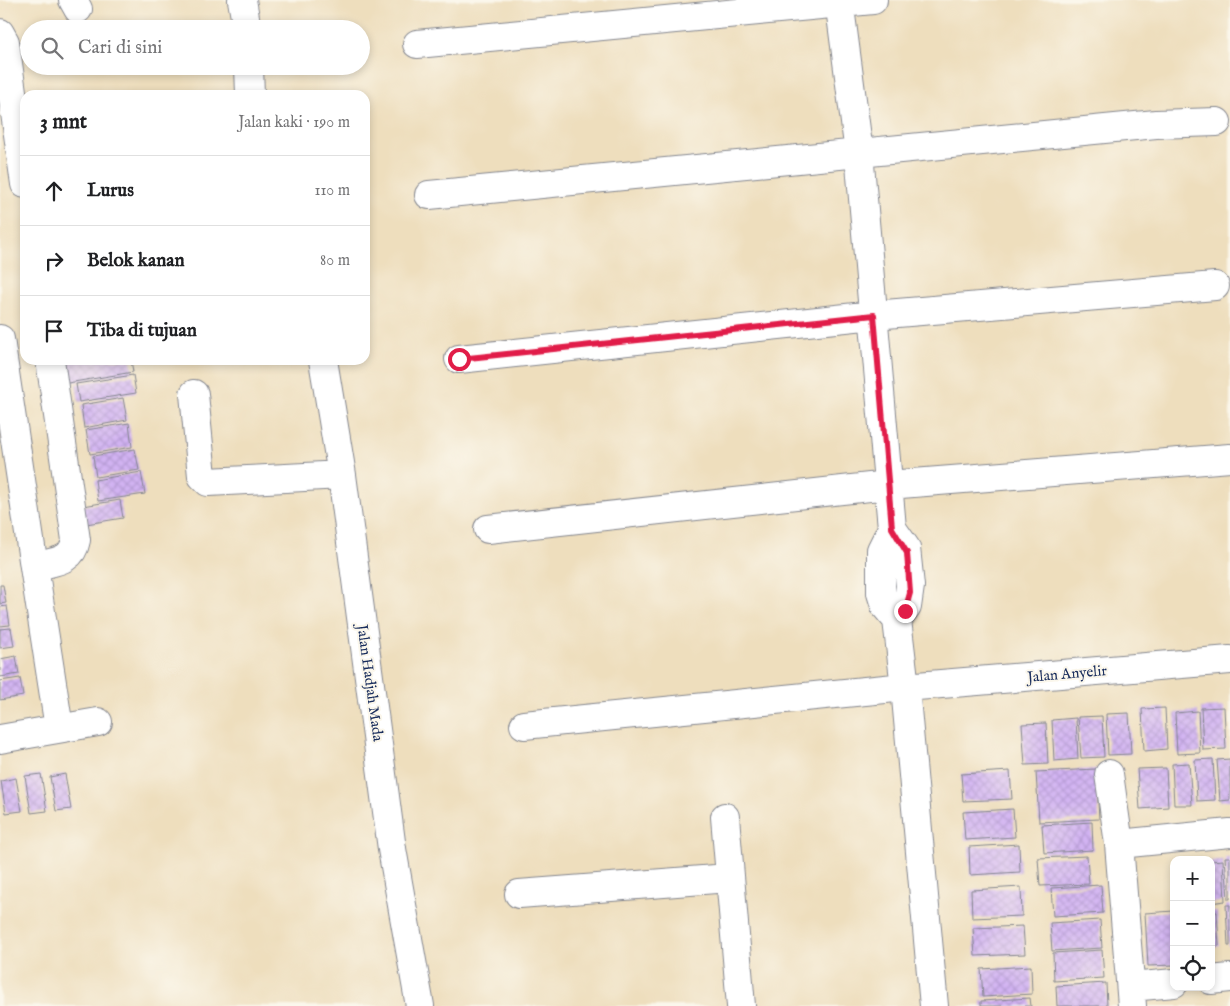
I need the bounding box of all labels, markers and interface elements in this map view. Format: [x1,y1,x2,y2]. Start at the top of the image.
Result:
search box [20,20,370,75]
icon: search [38,34,66,62]
text: Cari di sini [78,36,162,60]
text: 3 mnt [40,109,87,136]
text: Jalan kaki · 190 m [238,113,350,133]
icon: ahead [40,177,68,205]
text: Lurus [87,179,134,203]
text: 110 m [314,181,350,201]
icon: right [40,247,68,275]
text: Belok kanan [87,249,185,273]
text: 80 m [320,251,350,271]
icon: arrive [40,317,68,345]
text: Tiba di tujuan [87,319,197,343]
route start [448,348,471,371]
route end [894,600,917,623]
street label: Jalan Hadjah Mada [352,621,388,743]
street label: Jalan Anyelir [1024,661,1108,687]
map controls [1170,856,1215,991]
button: + [1170,856,1215,901]
button: − [1170,901,1215,946]
button: locate [1170,946,1215,991]

